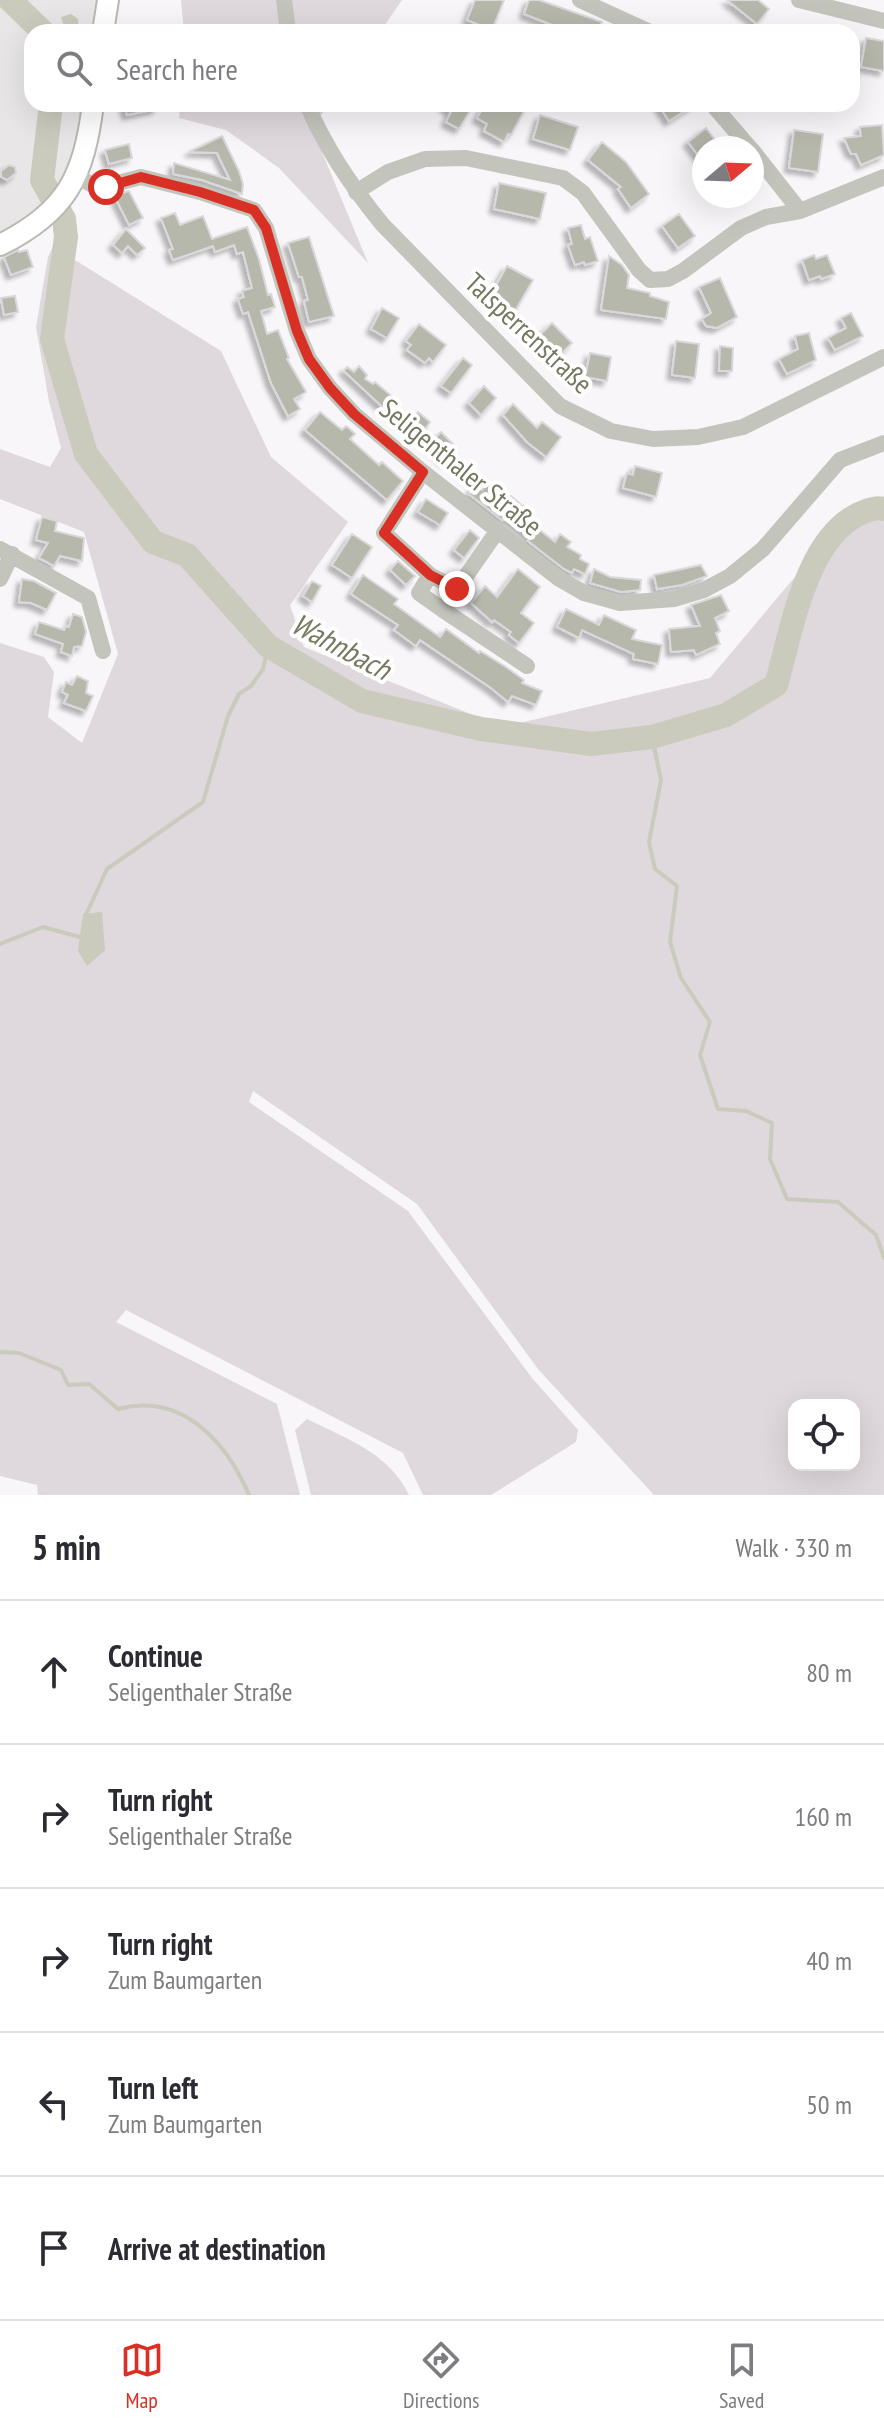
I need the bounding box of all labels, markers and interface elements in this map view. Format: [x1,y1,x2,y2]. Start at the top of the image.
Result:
search box [24,24,860,112]
icon: search [52,46,96,90]
text: Search here [116,49,238,88]
north arrow [692,136,764,208]
route start [88,169,124,205]
street label: Talsperrenstraße [458,264,601,401]
street label: Seligenthaler Straße [372,390,550,544]
route end [439,571,475,607]
water label: Wahnbach [286,603,399,689]
map controls [788,1399,860,1471]
button: locate [788,1399,860,1471]
text: 5 min [32,1525,101,1569]
text: Walk · 330 m [735,1531,852,1564]
text: Continue [108,1636,203,1675]
icon: ahead [32,1650,76,1694]
text: 80 m [806,1656,852,1689]
text: Seligenthaler Straße [108,1675,293,1708]
text: Turn right [108,1780,212,1819]
icon: right [32,1794,76,1838]
text: 160 m [794,1800,852,1833]
text: Seligenthaler Straße [108,1819,293,1852]
text: Turn right [108,1924,212,1963]
icon: right [32,1938,76,1982]
text: 40 m [806,1944,852,1977]
text: Zum Baumgarten [108,1963,262,1996]
text: Turn left [108,2068,198,2107]
icon: left [32,2082,76,2126]
text: 50 m [806,2088,852,2121]
text: Zum Baumgarten [108,2107,262,2140]
icon: arrive [32,2226,76,2270]
text: Arrive at destination [108,2229,326,2268]
tab: Map [120,2338,164,2414]
tab: Directions [403,2338,480,2414]
tab: Saved [719,2338,764,2414]

